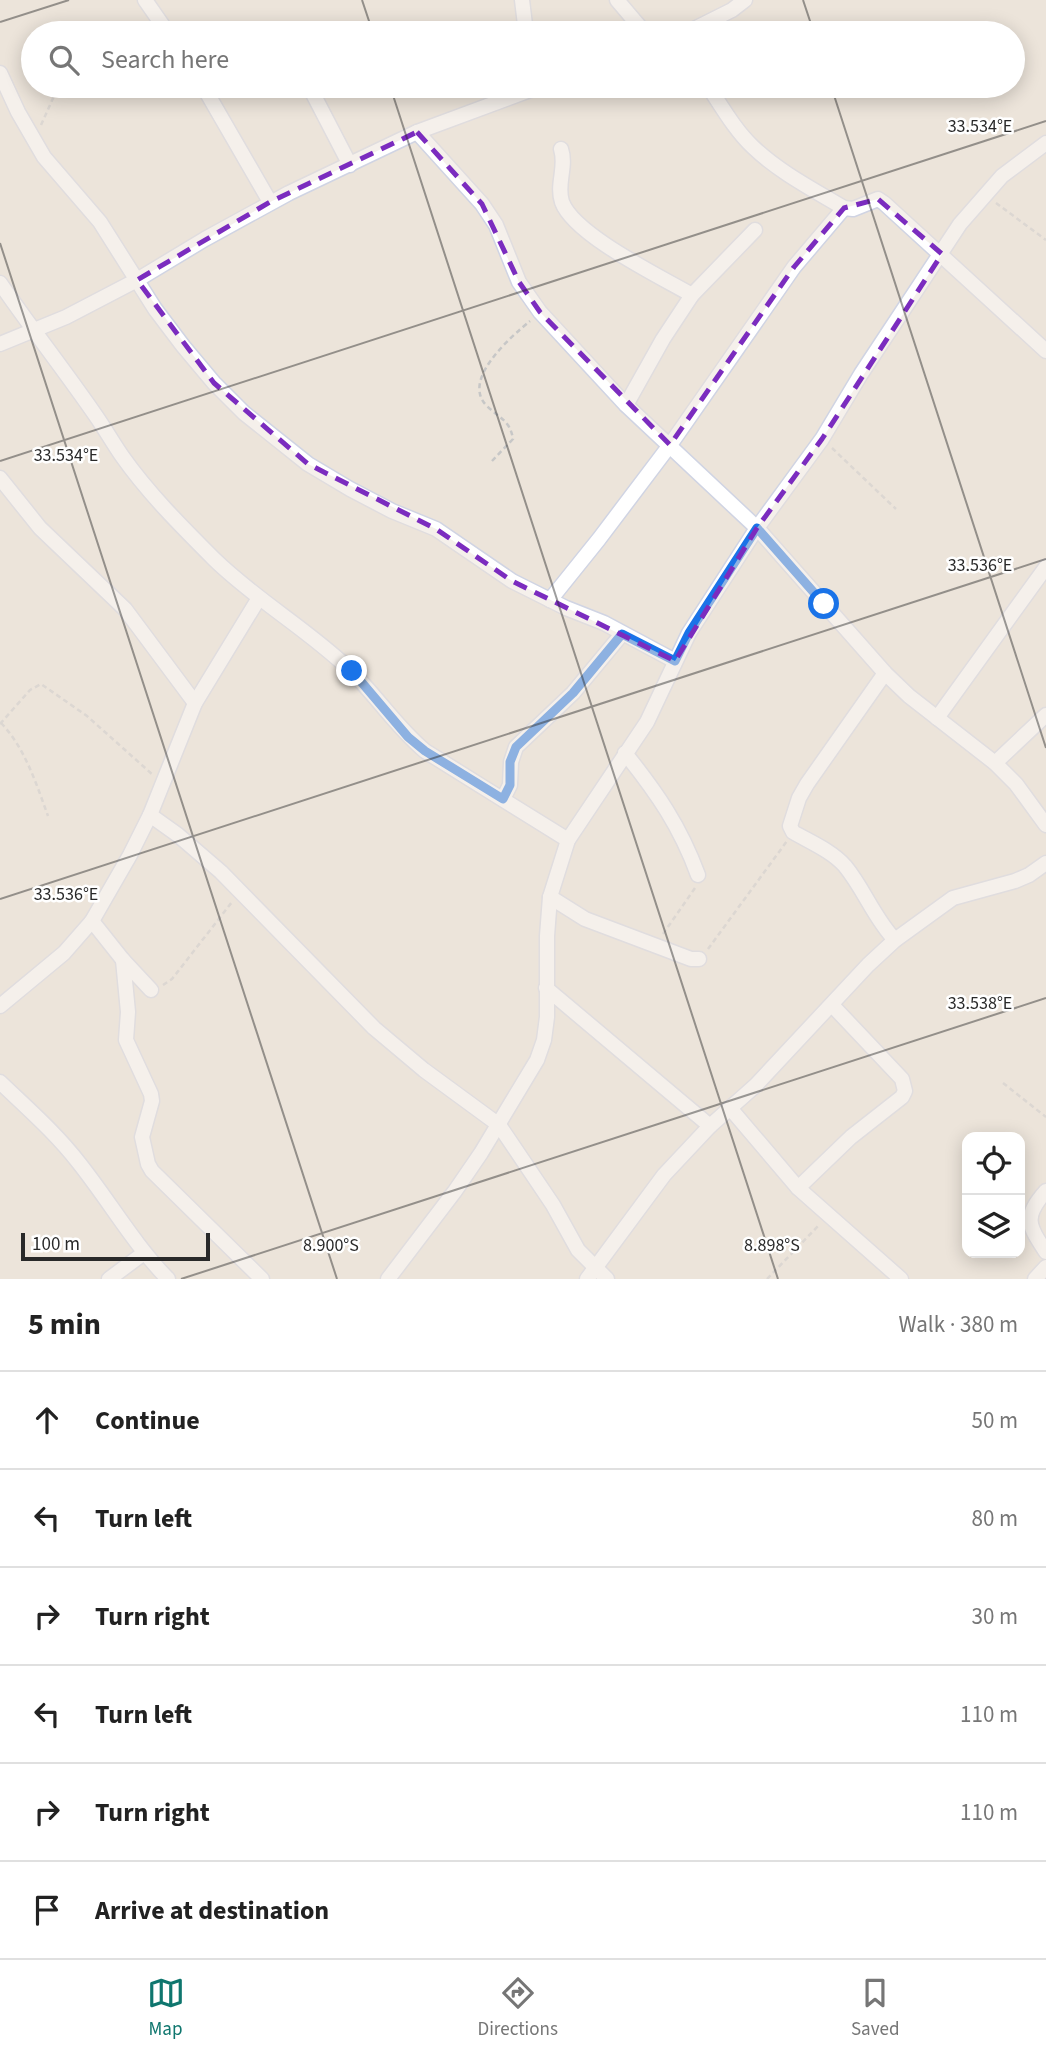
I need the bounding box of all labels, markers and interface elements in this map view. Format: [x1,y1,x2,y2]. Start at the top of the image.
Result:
search box [21,21,1025,98]
icon: search [45,41,83,79]
text: Search here [101,41,229,78]
text: 33.534°E [948,114,1012,139]
text: 33.534°E [34,443,98,468]
text: 33.536°E [948,553,1012,578]
route start [808,588,839,619]
route end [336,655,367,686]
text: 33.536°E [34,882,98,907]
text: 33.538°E [948,991,1012,1016]
map controls [962,1132,1025,1258]
button: locate [962,1132,1025,1195]
button: layers [962,1195,1025,1258]
scale bar [21,1230,210,1262]
text: 100 m [32,1231,80,1258]
text: 8.900°S [303,1233,359,1258]
text: 8.898°S [744,1233,800,1258]
text: 5 min [28,1303,101,1346]
text: Walk · 380 m [899,1308,1018,1341]
icon: ahead [28,1401,66,1439]
text: Continue [95,1402,200,1439]
text: 50 m [971,1404,1018,1437]
icon: left [28,1499,66,1537]
text: Turn left [95,1500,192,1537]
text: 80 m [971,1502,1018,1535]
icon: right [28,1597,66,1635]
text: Turn right [95,1598,210,1635]
text: 30 m [971,1600,1018,1633]
icon: left [28,1695,66,1733]
text: Turn left [95,1696,192,1733]
text: 110 m [960,1698,1018,1731]
icon: right [28,1793,66,1831]
text: Turn right [95,1794,210,1831]
text: 110 m [960,1796,1018,1829]
icon: arrive [28,1891,66,1929]
text: Arrive at destination [95,1892,329,1929]
tab: Map [147,1974,185,2043]
tab: Directions [478,1974,558,2043]
tab: Saved [851,1974,899,2043]

